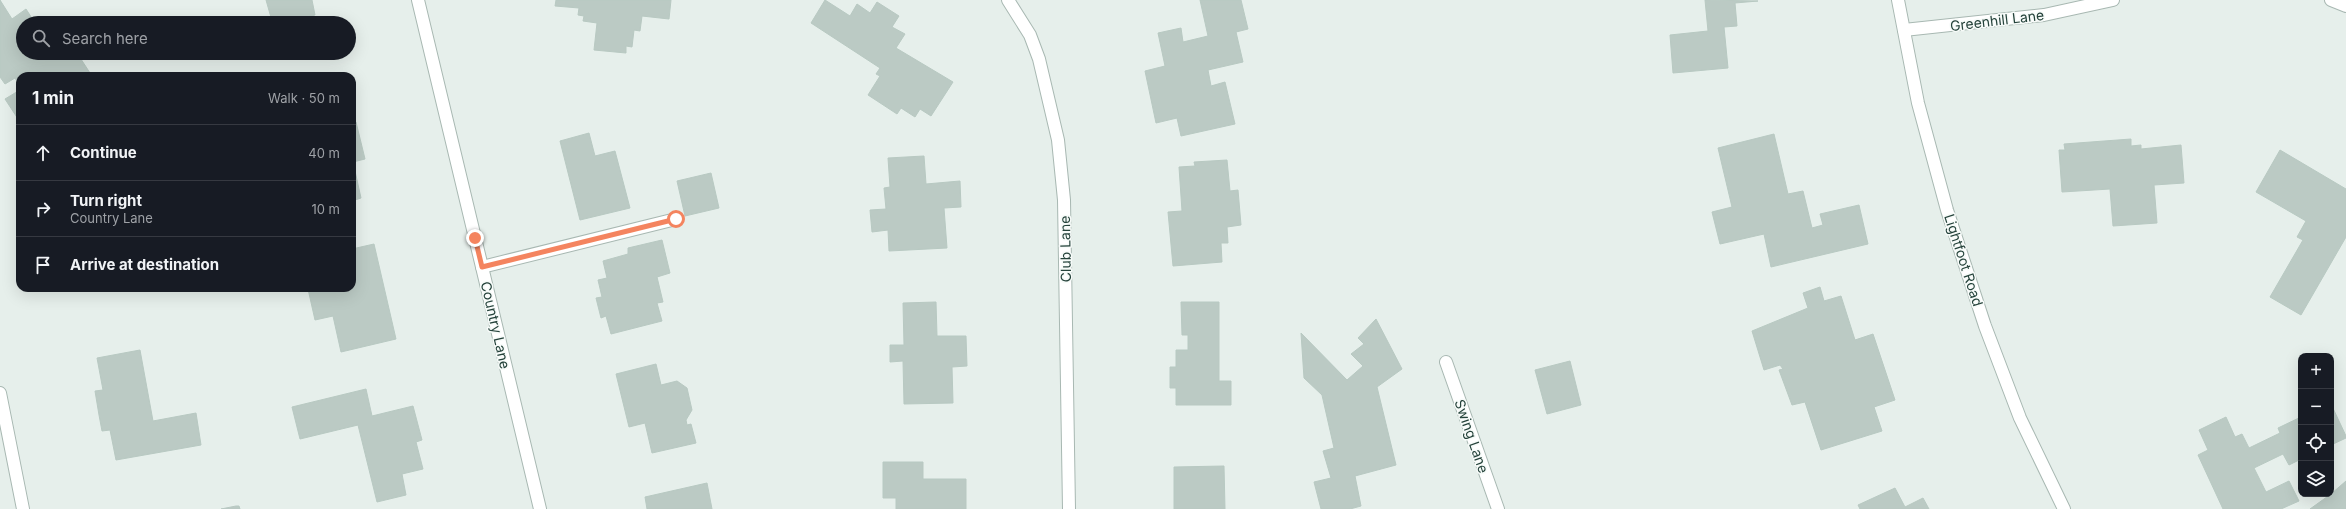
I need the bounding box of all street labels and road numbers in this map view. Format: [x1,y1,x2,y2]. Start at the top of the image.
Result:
street label: Greenhill Lane [1949,6,2045,34]
street label: Lightfoot Road [1941,212,1987,308]
street label: Club Lane [1056,216,1074,282]
street label: Country Lane [478,280,514,370]
street label: Swing Lane [1451,397,1493,475]

